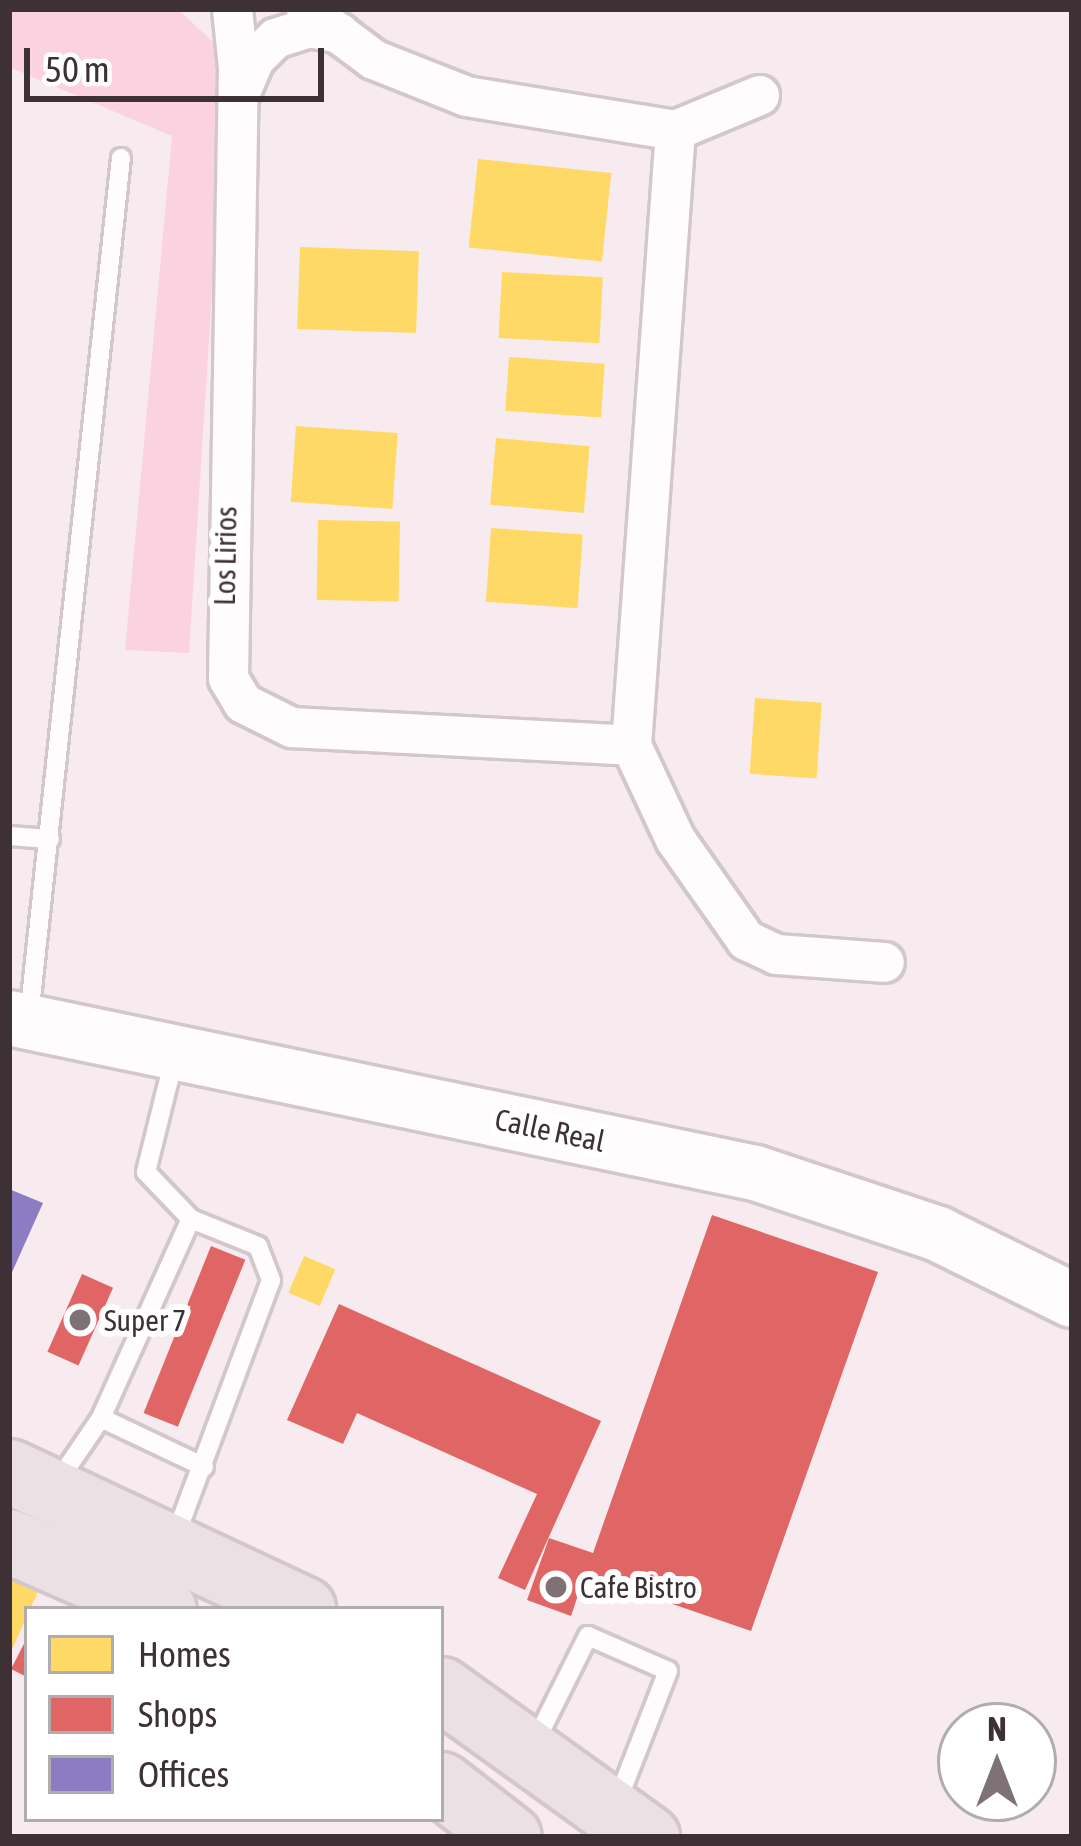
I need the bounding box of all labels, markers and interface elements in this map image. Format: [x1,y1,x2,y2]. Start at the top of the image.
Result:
scale bar [30,24,330,98]
text: 50 m [45,48,110,90]
street label: Los Lirios [206,506,244,606]
street label: Calle Real [492,1101,608,1159]
place label: Super 7 [104,1302,186,1338]
marker: Super 7 [67,1307,93,1333]
place label: Cafe Bistro [580,1569,697,1605]
marker: Cafe Bistro [543,1574,569,1600]
legend [24,1606,444,1822]
text: Homes [138,1633,231,1675]
text: Shops [138,1693,217,1735]
north arrow [937,1702,1057,1822]
text: N [987,1710,1007,1748]
text: Offices [138,1753,229,1795]

